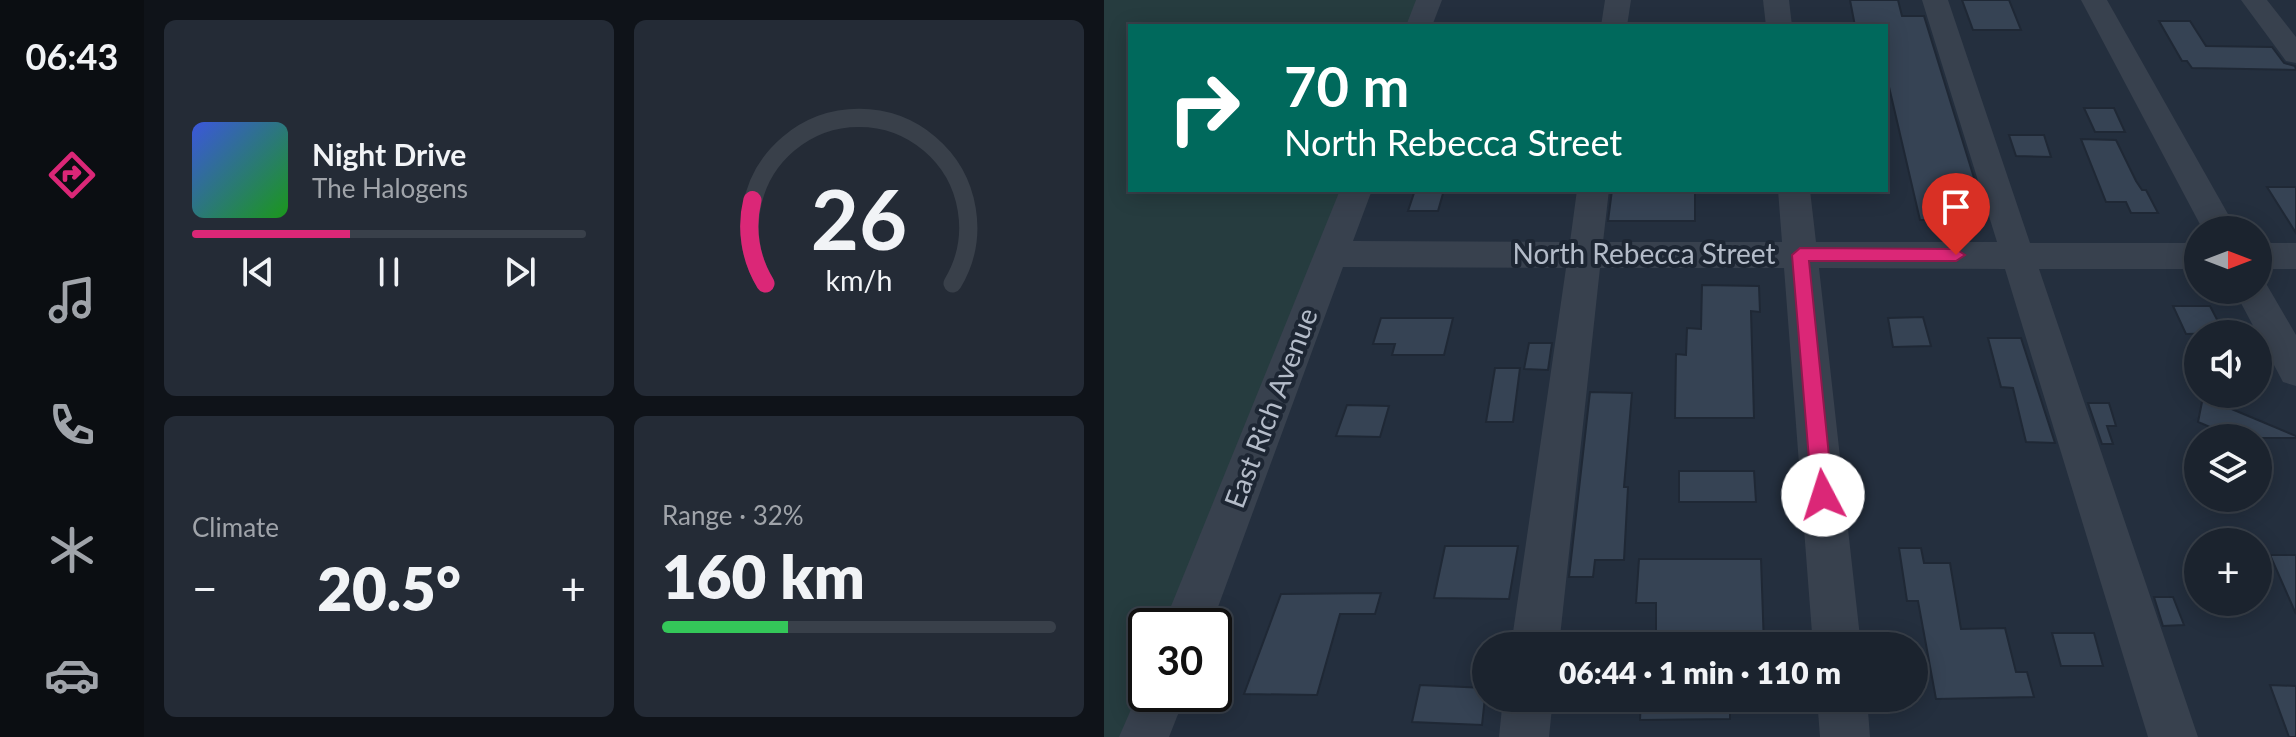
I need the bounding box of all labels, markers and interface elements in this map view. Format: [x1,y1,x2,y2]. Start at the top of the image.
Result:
text: 06:43 [26,34,118,78]
text: 70 m [1284,52,1409,119]
icon: right [1152,56,1256,160]
text: North Rebecca Street [1284,120,1622,164]
text: Night Drive [312,136,466,172]
icon: directions [44,147,100,203]
text: 26 [811,167,907,267]
text: The Halogens [312,172,468,204]
pin [1922,173,1990,255]
icon: arrive [1934,185,1978,229]
north arrow [2184,216,2272,304]
map controls [2184,216,2272,616]
street label: North Rebecca Street [1512,236,1776,270]
icon: previous [236,250,280,294]
icon: pause [367,250,411,294]
icon: next [498,250,542,294]
text: km/h [826,263,892,297]
icon: music [44,272,100,328]
street label: East Rich Avenue [1216,303,1324,512]
button: sound [2184,320,2272,408]
icon: phone [44,397,100,453]
button: layers [2184,424,2272,512]
position arrow [1781,453,1865,537]
text: Range · 32% [662,499,804,531]
text: Climate [192,511,279,543]
icon: climate [44,522,100,578]
button: + [2184,528,2272,616]
text: 160 km [662,540,865,612]
text: 20.5° [317,552,461,624]
text: − [192,562,218,614]
text: + [560,562,586,614]
speed limit sign: 30 [1128,608,1232,712]
icon: car [44,647,100,703]
text: 06:44 · 1 min · 110 m [1559,654,1841,690]

